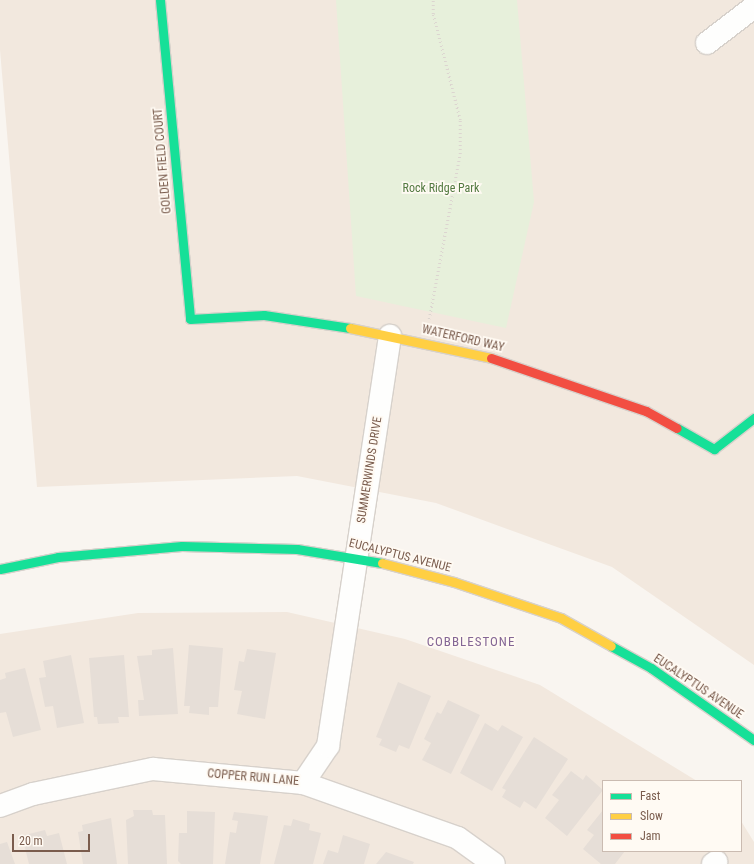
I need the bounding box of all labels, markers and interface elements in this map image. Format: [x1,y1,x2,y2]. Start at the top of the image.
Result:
street label: GOLDEN FIELD COURT [151,108,175,214]
park label: Rock Ridge Park [403,182,479,196]
street label: WATERFORD WAY [420,323,506,355]
street label: SUMMERWINDS DRIVE [354,416,386,524]
street label: EUCALYPTUS AVENUE [347,536,453,576]
district label: COBBLESTONE [427,634,515,650]
street label: EUCALYPTUS AVENUE [650,652,746,722]
street label: COPPER RUN LANE [207,767,299,789]
legend [602,780,742,852]
text: Fast [640,789,660,803]
text: Slow [640,809,663,823]
scale bar [14,826,92,852]
text: Jam [640,829,661,843]
text: 20 m [19,834,43,848]

